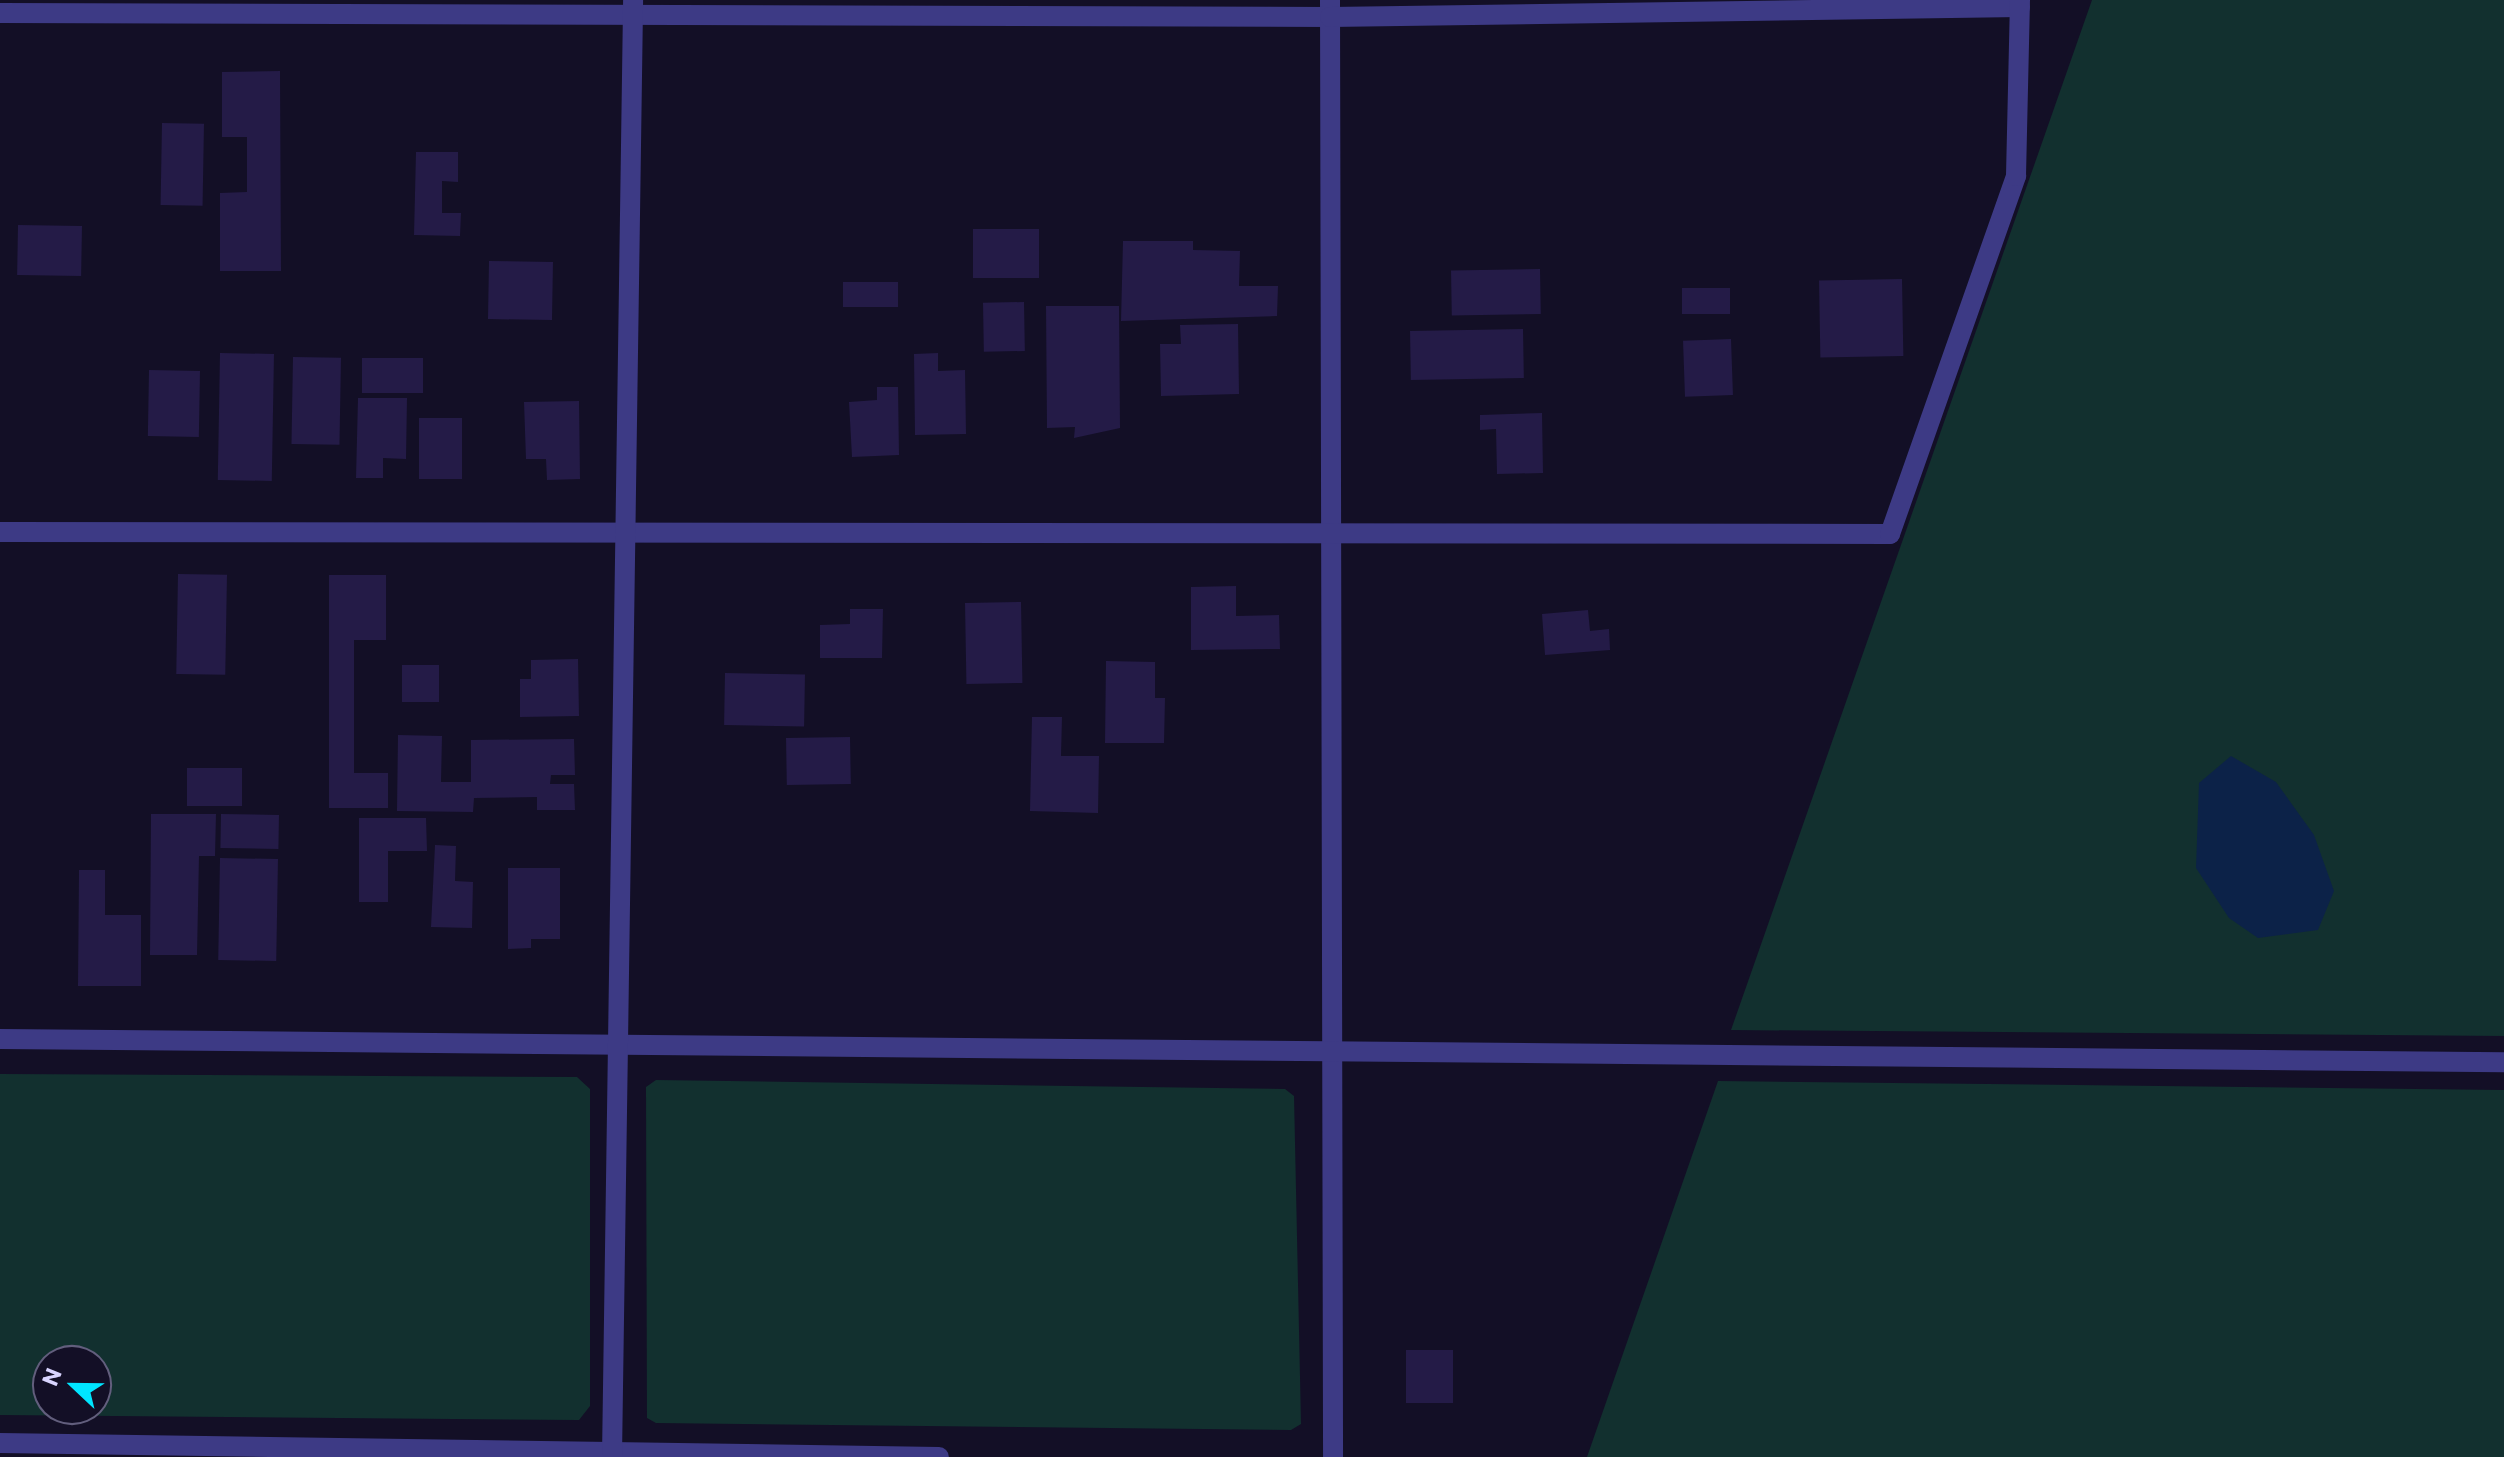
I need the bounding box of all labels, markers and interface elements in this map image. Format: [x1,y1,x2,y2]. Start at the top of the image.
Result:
north arrow [32,1345,112,1425]
text: N [36,1364,67,1389]

